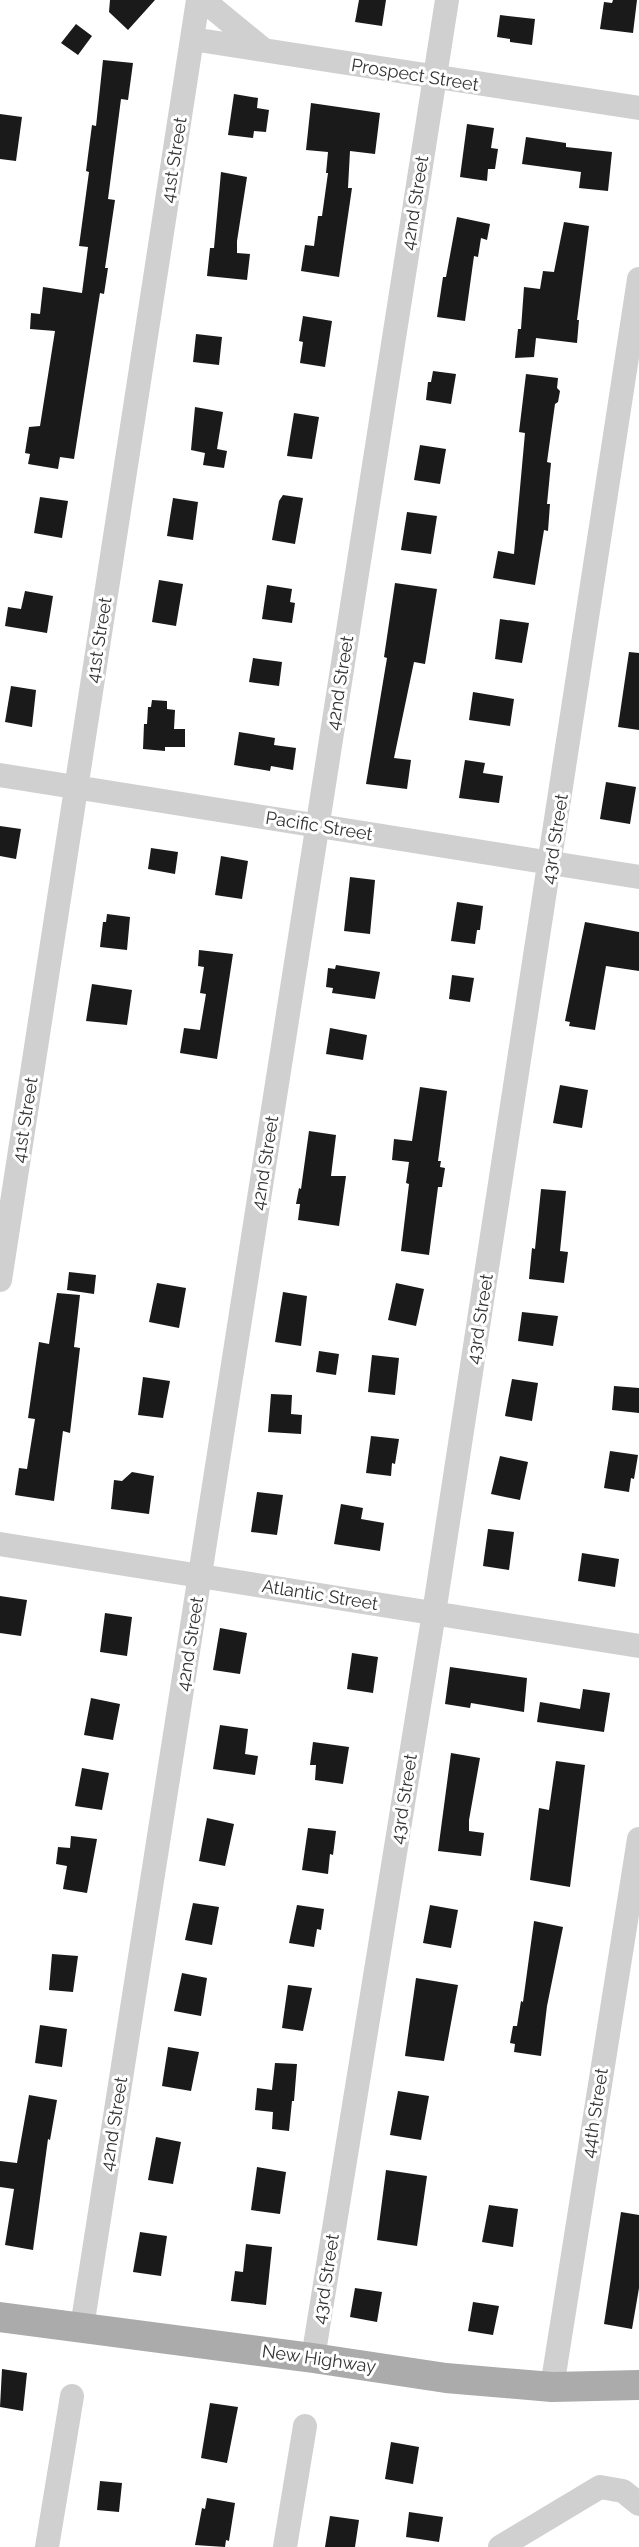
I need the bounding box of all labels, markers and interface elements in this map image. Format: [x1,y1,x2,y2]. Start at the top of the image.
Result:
street label: Prospect Street [350,54,480,95]
street label: 41st Street [156,115,191,204]
street label: 42nd Street [397,154,432,252]
street label: 41st Street [81,595,116,684]
street label: 42nd Street [322,634,357,732]
street label: 43rd Street [537,792,572,886]
street label: Pacific Street [264,807,374,844]
street label: 41st Street [7,1075,42,1164]
street label: 42nd Street [247,1114,282,1212]
street label: 43rd Street [462,1272,497,1366]
street label: Atlantic Street [261,1575,380,1614]
street label: 42nd Street [172,1595,207,1693]
street label: 43rd Street [386,1752,421,1846]
street label: 44th Street [577,2067,612,2159]
street label: 42nd Street [96,2075,131,2173]
street label: 43rd Street [308,2232,343,2326]
street label: New Highway [261,2340,378,2377]

